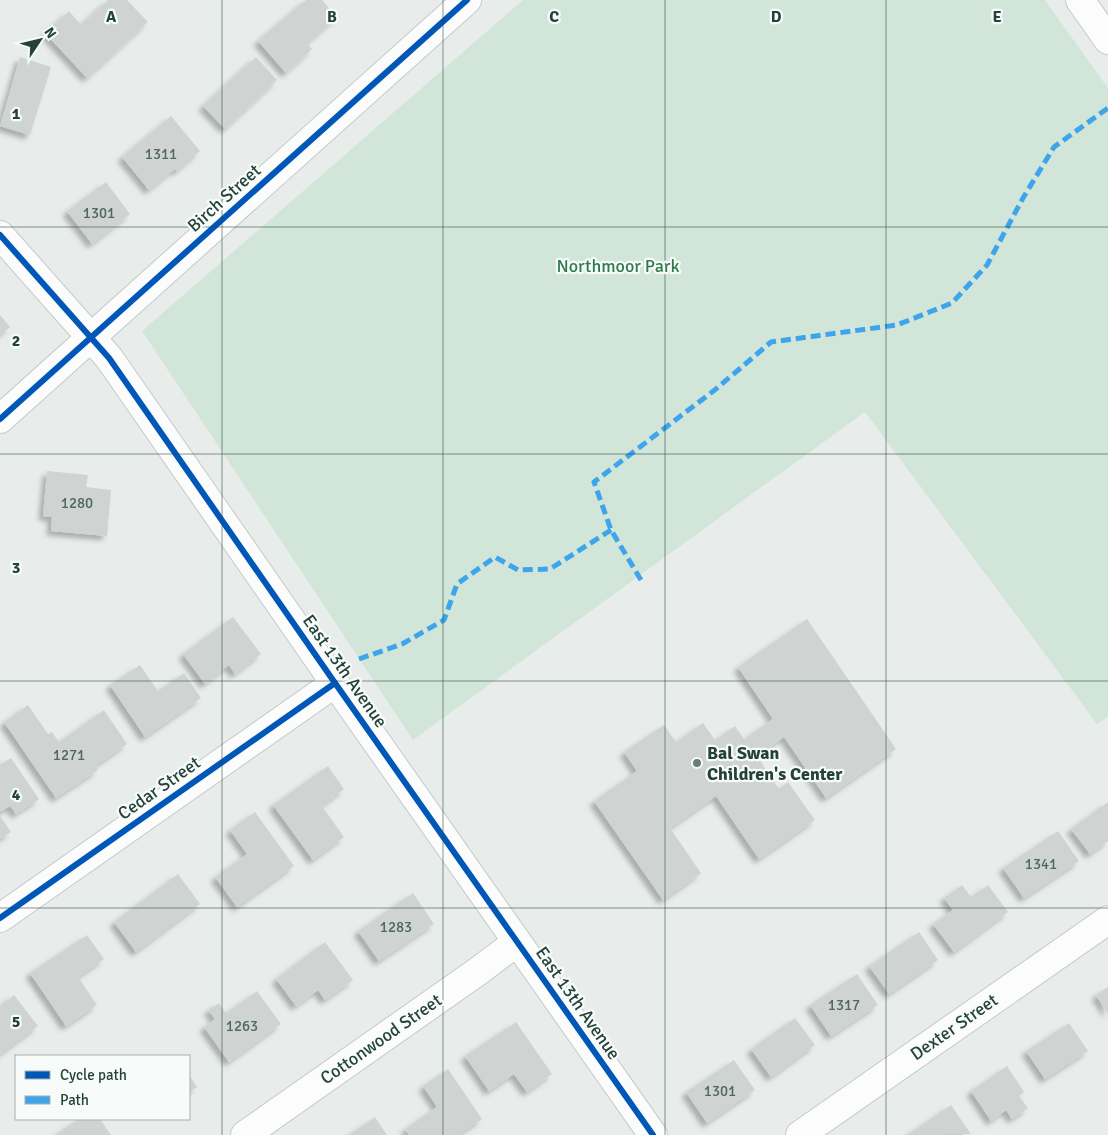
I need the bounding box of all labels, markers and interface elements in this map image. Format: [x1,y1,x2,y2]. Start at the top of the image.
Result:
text: A [106,7,117,27]
text: B [327,7,337,27]
text: C [549,7,559,27]
text: D [771,7,782,27]
text: E [992,7,1002,27]
north arrow [15,15,65,65]
text: N [40,24,60,42]
text: 1 [12,104,21,124]
house number: 1311 [145,145,177,163]
street label: Birch Street [183,159,265,237]
house number: 1301 [83,204,115,222]
park label: Northmoor Park [557,255,679,277]
text: 2 [12,331,20,351]
house number: 1280 [61,494,93,512]
text: 3 [12,558,20,578]
street label: East 13th Avenue [298,610,392,732]
place label: Bal Swan Children's Center [707,742,843,785]
house number: 1271 [53,746,85,764]
street label: Cedar Street [113,751,205,825]
marker: Bal Swan Children's Center [691,757,703,769]
text: 4 [12,785,21,805]
house number: 1341 [1025,855,1057,873]
house number: 1283 [380,918,412,936]
street label: East 13th Avenue [531,942,625,1064]
street label: Cottonwood Street [316,989,446,1089]
street label: Dexter Street [906,989,1002,1065]
house number: 1317 [828,996,860,1014]
text: 5 [12,1012,20,1032]
house number: 1263 [226,1017,258,1035]
legend [15,1055,190,1120]
text: Cycle path [60,1066,127,1084]
house number: 1301 [704,1082,736,1100]
text: Path [60,1091,89,1109]

